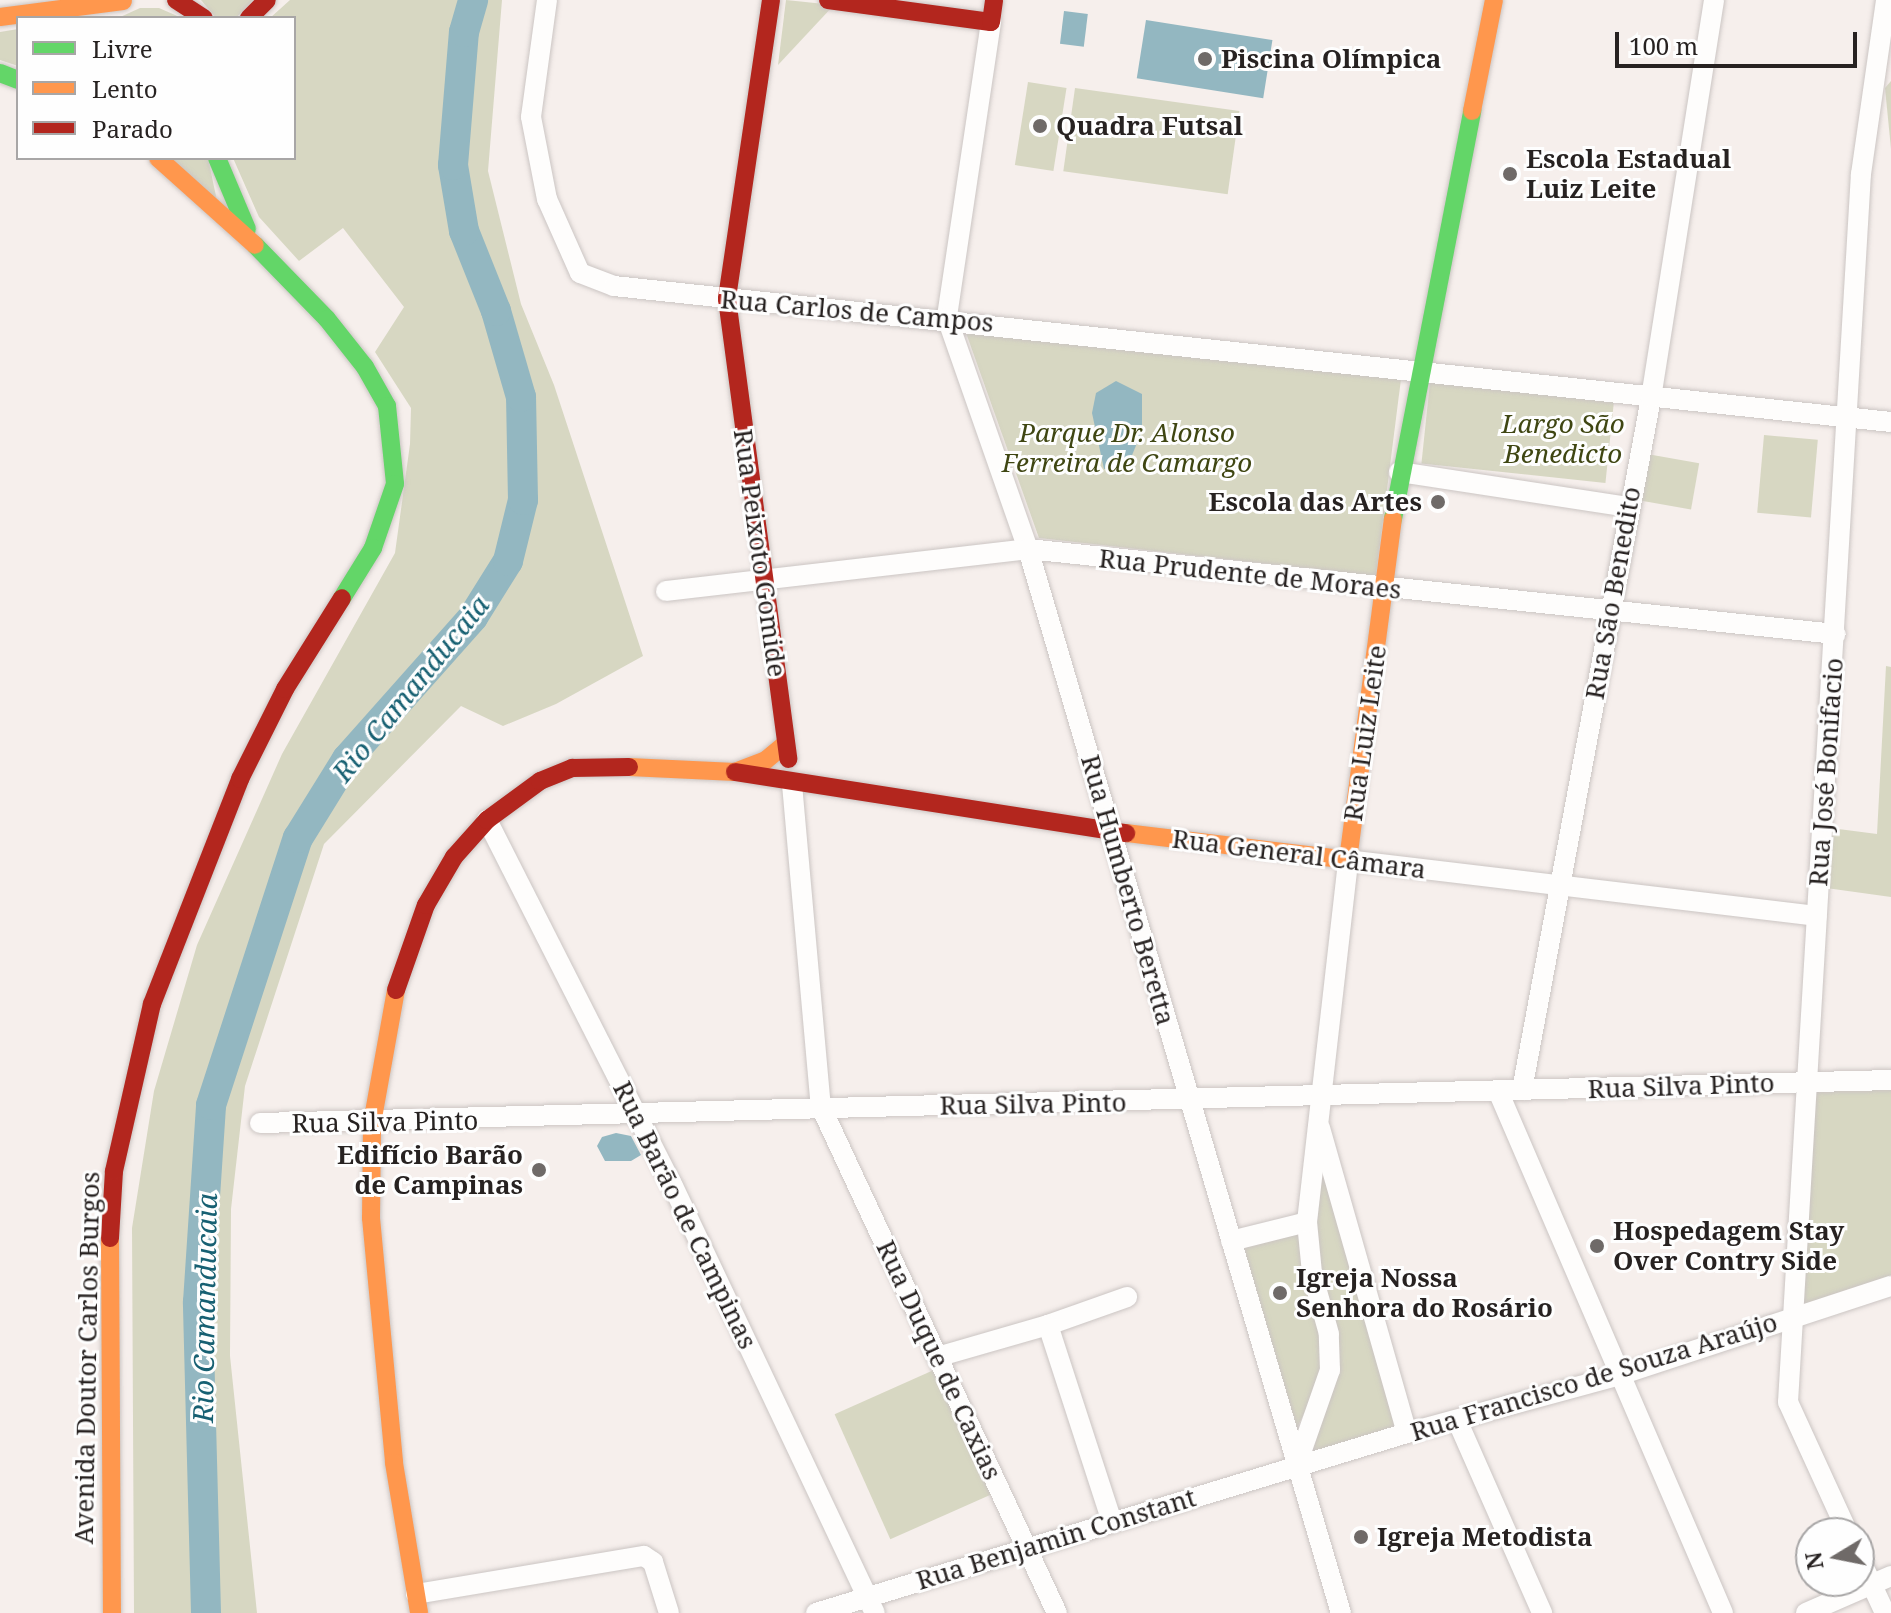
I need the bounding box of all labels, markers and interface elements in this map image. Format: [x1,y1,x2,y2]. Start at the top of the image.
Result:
legend [16,16,296,160]
scale bar [1619,16,1861,66]
text: 100 m [1629,29,1698,62]
text: Livre [92,32,153,65]
place label: Piscina Olímpica [1221,43,1441,75]
marker: Piscina Olímpica [1196,50,1214,68]
text: Lento [92,72,158,105]
place label: Quadra Futsal [1056,110,1243,142]
text: Parado [92,112,173,145]
marker: Quadra Futsal [1031,117,1049,135]
place label: Escola Estadual Luiz Leite [1526,143,1731,204]
marker: Escola Estadual Luiz Leite [1501,165,1519,183]
street label: Rua Carlos de Campos [719,284,995,338]
park label: Largo São Benedicto [1501,408,1625,470]
park label: Parque Dr. Alonso Ferreira de Camargo [1002,417,1252,478]
street label: Rua Peixoto Gomide [727,427,793,679]
street label: Rua São Benedito [1579,484,1647,702]
place label: Escola das Artes [1209,486,1422,518]
marker: Escola das Artes [1429,493,1447,511]
street label: Rua Prudente de Moraes [1097,543,1403,605]
water label: Rio Camanducaia [325,588,495,788]
street label: Rua Luiz Leite [1337,643,1393,823]
street label: Rua José Bonifacio [1802,657,1850,887]
street label: Rua Humberto Beretta [1074,751,1182,1029]
street label: Rua General Câmara [1170,823,1428,885]
street label: Rua Silva Pinto [1587,1067,1775,1105]
street label: Rua Barão de Campinas [607,1076,763,1354]
street label: Rua Silva Pinto [939,1087,1127,1121]
street label: Rua Silva Pinto [291,1105,479,1139]
place label: Edifício Barão de Campinas [337,1139,523,1200]
marker: Edifício Barão de Campinas [530,1161,548,1179]
street label: Avenida Doutor Carlos Burgos [68,1171,106,1545]
water label: Rio Camanducaia [185,1193,223,1423]
place label: Hospedagem Stay Over Contry Side [1613,1215,1844,1276]
street label: Rua Duque de Caxias [870,1235,1008,1485]
marker: Hospedagem Stay Over Contry Side [1588,1237,1606,1255]
place label: Igreja Nossa Senhora do Rosário [1296,1262,1553,1324]
marker: Igreja Nossa Senhora do Rosário [1271,1284,1289,1302]
street label: Rua Francisco de Souza Araújo [1407,1306,1781,1448]
street label: Rua Benjamin Constant [912,1482,1200,1596]
north arrow [1795,1517,1875,1597]
place label: Igreja Metodista [1377,1521,1593,1553]
marker: Igreja Metodista [1352,1528,1370,1546]
text: N [1797,1550,1830,1572]

